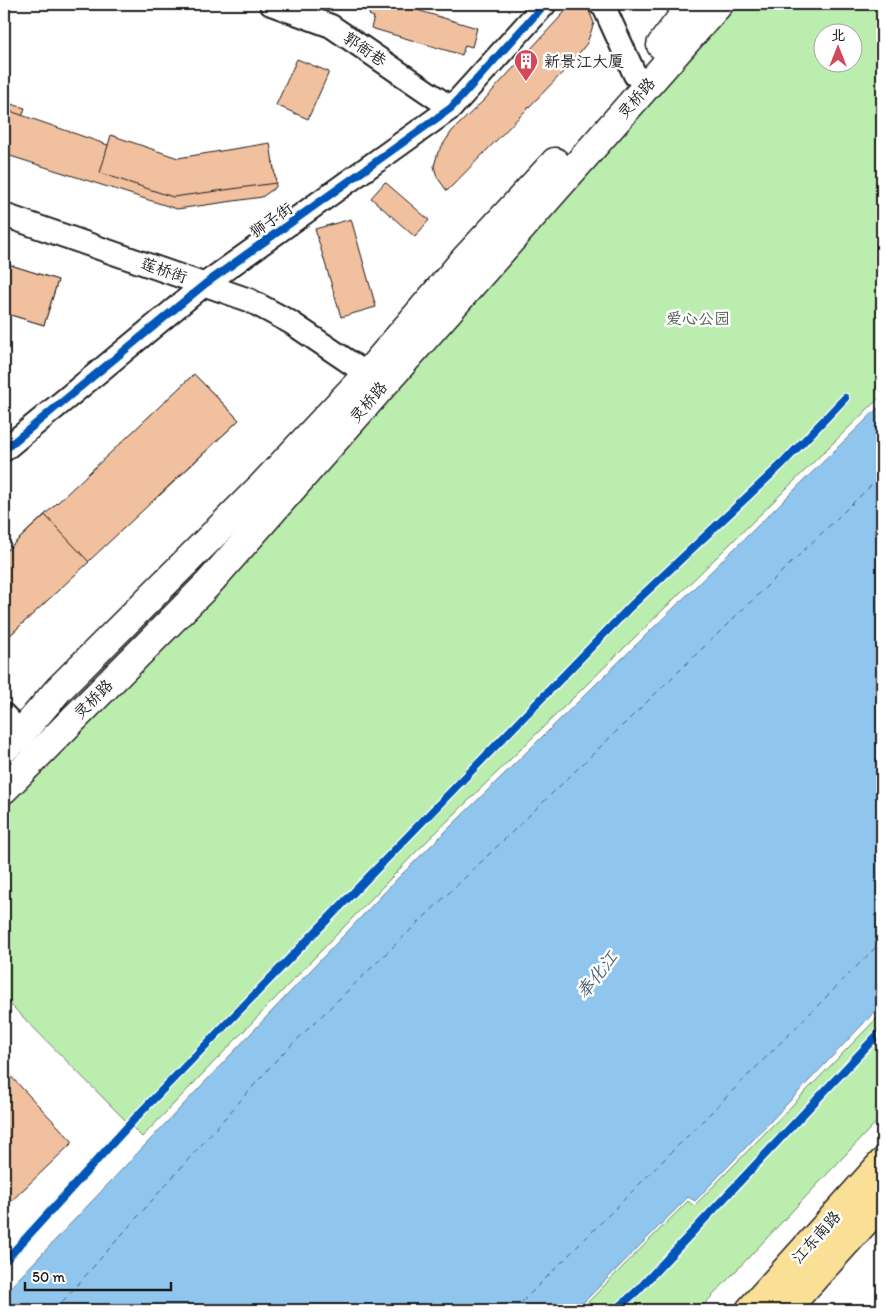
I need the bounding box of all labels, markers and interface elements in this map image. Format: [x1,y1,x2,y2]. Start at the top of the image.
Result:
north arrow [814,22,864,72]
text: 北 [831,27,845,44]
street label: 郭衙巷 [340,28,390,70]
building icon: 新景江大厦 [513,48,539,82]
place label: 新景江大厦 [544,52,624,71]
street label: 灵桥路 [613,74,659,122]
street label: 狮子街 [246,198,296,242]
street label: 莲桥街 [138,253,190,287]
park label: 爱心公园 [666,309,730,328]
street label: 灵桥路 [345,378,391,426]
street label: 灵桥路 [69,675,117,723]
water label: 奉化江 [572,946,623,1003]
street label: 江东南路 [788,1207,844,1267]
scale bar [25,1259,171,1291]
text: 50 m [32,1268,65,1286]

